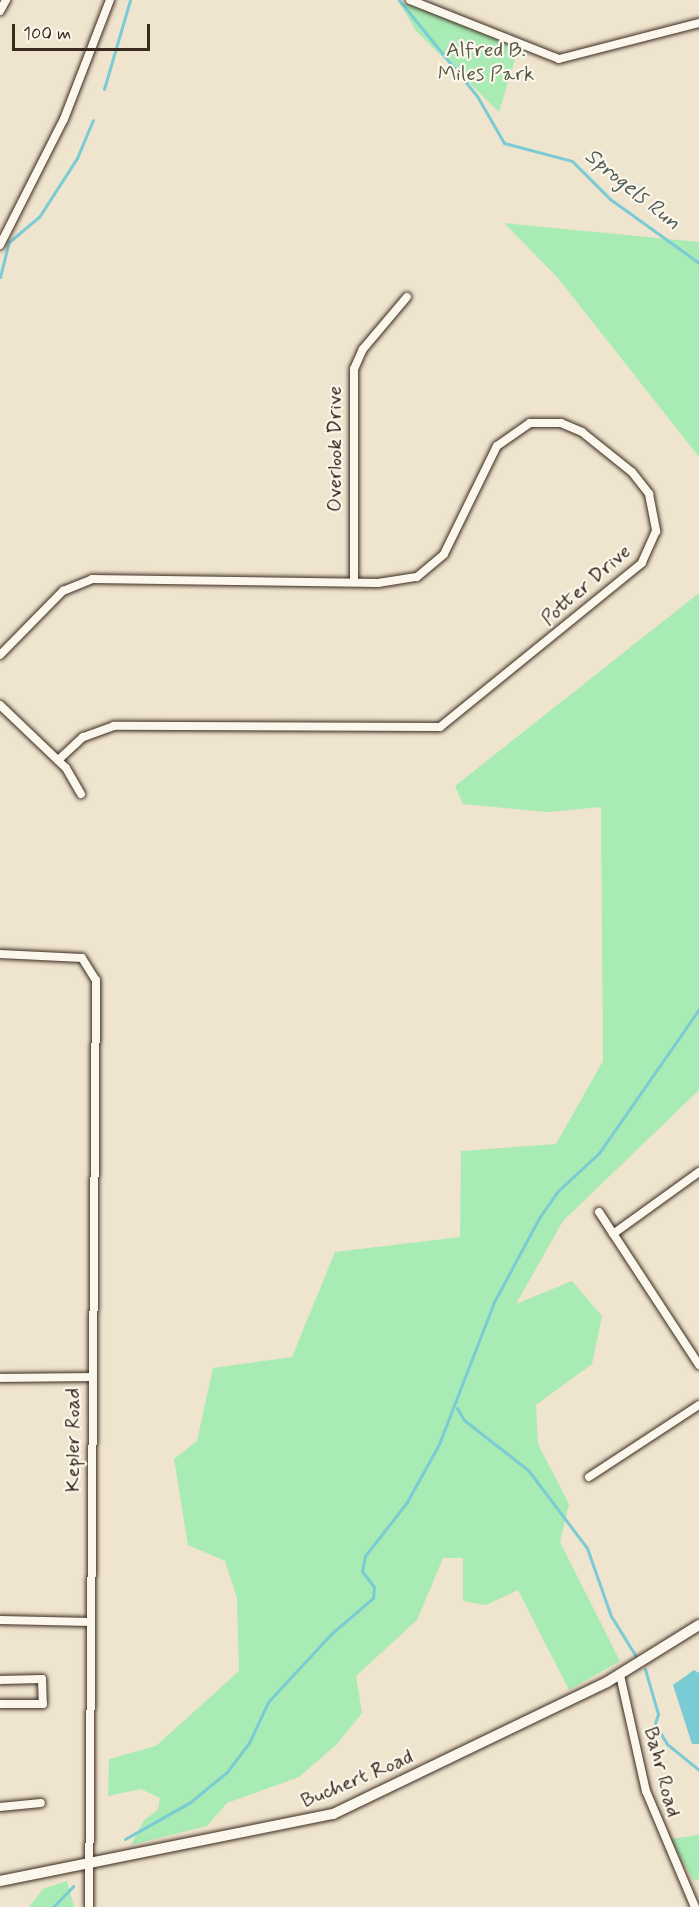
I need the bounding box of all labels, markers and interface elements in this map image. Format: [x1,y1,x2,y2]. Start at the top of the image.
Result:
scale bar [15,12,153,50]
text: 100 m [23,22,71,46]
park label: Alfred B. Miles Park [439,37,533,87]
water label: Sprogels Run [579,143,685,237]
street label: Overlook Drive [322,386,348,512]
street label: Potter Drive [536,539,636,631]
street label: Kepler Road [60,1388,86,1492]
street label: Bahr Road [638,1724,686,1820]
street label: Buchert Road [298,1744,416,1814]

